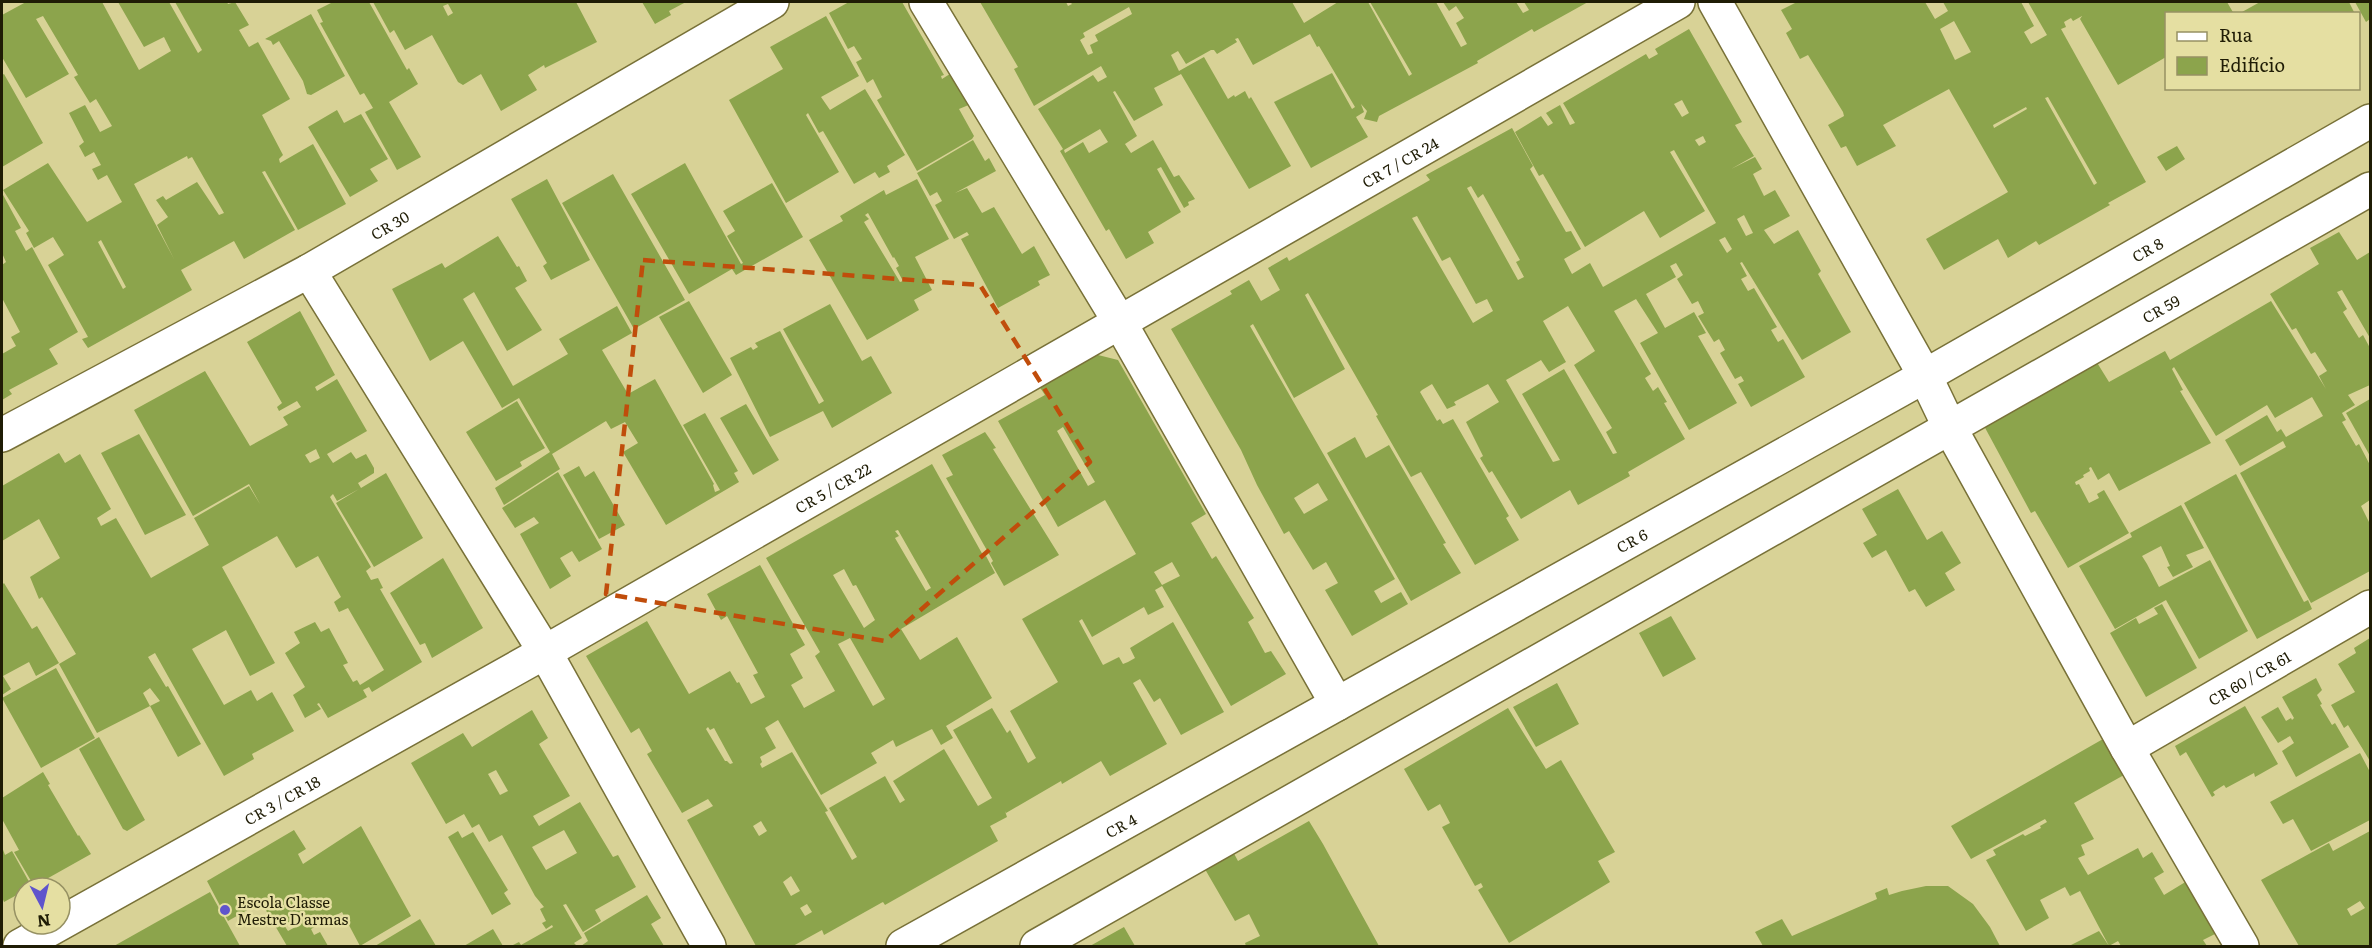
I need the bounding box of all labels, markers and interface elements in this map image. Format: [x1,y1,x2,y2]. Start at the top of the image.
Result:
legend [2165,12,2360,90]
text: Rua [2219,21,2253,48]
text: Edifício [2219,51,2285,78]
street label: CR 7 / CR 24 [1357,131,1442,193]
street label: CR 30 [366,204,413,245]
street label: CR 8 [2127,231,2167,267]
street label: CR 59 [2137,288,2184,328]
street label: CR 5 / CR 22 [790,456,875,518]
street label: CR 6 [1612,522,1651,558]
street label: CR 60 / CR 61 [2203,644,2295,710]
street label: CR 3 / CR 18 [240,769,324,830]
street label: CR 4 [1101,807,1140,843]
north arrow [12,876,72,936]
place label: Escola Classe Mestre D'armas [237,890,348,930]
marker: Escola Classe Mestre D'armas [218,903,232,917]
text: N [36,909,52,935]

